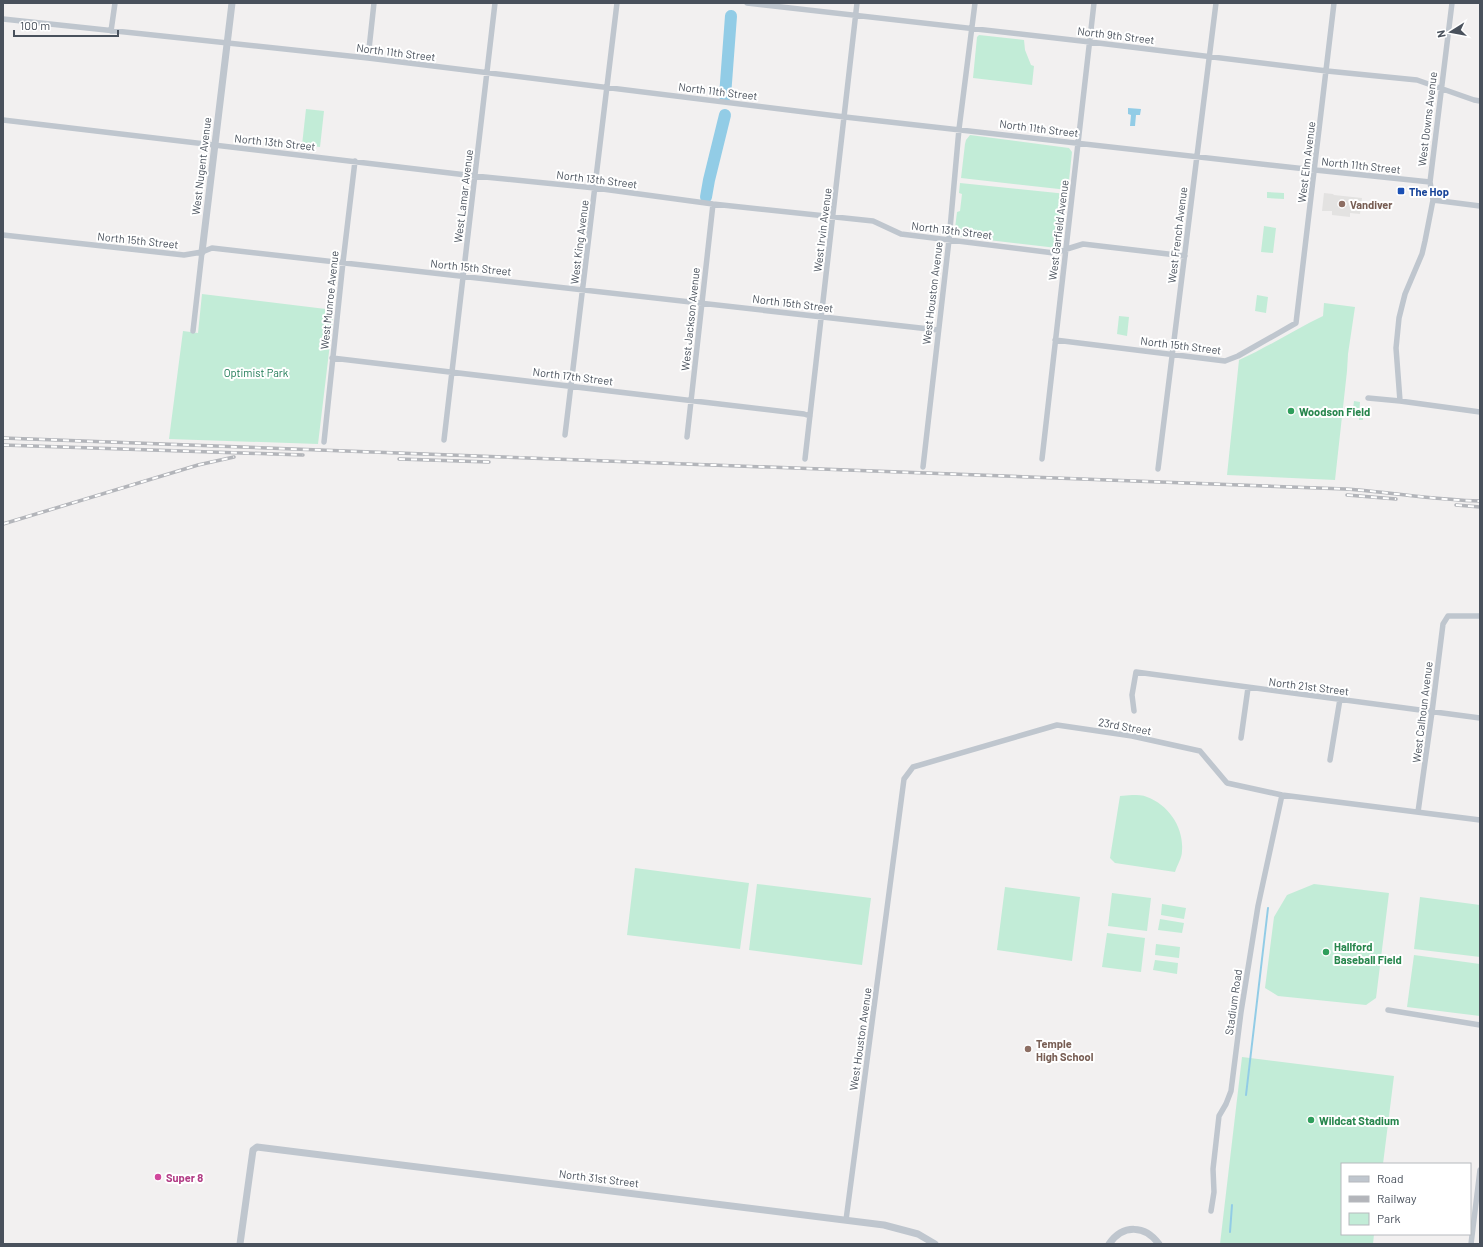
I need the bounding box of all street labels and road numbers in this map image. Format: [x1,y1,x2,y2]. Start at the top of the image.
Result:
street label: North 9th Street [1077,24,1155,46]
street label: North 11th Street [356,41,436,63]
street label: West Downs Avenue [1415,71,1439,167]
street label: North 11th Street [678,80,758,102]
street label: West Nugent Avenue [189,116,213,216]
street label: North 11th Street [999,117,1079,139]
street label: West Elm Avenue [1295,120,1317,203]
street label: North 13th Street [234,131,316,153]
street label: West Lamar Avenue [451,148,475,244]
street label: North 11th Street [1321,154,1401,176]
street label: North 13th Street [556,168,638,190]
street label: West Garfield Avenue [1045,179,1071,281]
street label: West French Avenue [1165,186,1189,284]
street label: West Irvin Avenue [810,187,834,273]
street label: West King Avenue [567,199,591,285]
street label: North 13th Street [911,219,993,241]
street label: North 15th Street [97,229,179,251]
street label: West Houston Avenue [919,241,945,345]
street label: West Munroe Avenue [317,250,341,350]
street label: North 15th Street [430,256,512,278]
street label: West Jackson Avenue [678,267,702,371]
street label: North 15th Street [752,292,834,314]
street label: North 15th Street [1140,334,1222,356]
street label: North 17th Street [532,365,614,387]
street label: West Calhoun Avenue [1409,660,1435,763]
street label: North 21st Street [1268,675,1350,697]
street label: 23rd Street [1097,715,1153,737]
street label: Stadium Road [1222,968,1244,1036]
street label: West Houston Avenue [846,987,874,1091]
street label: North 31st Street [558,1167,640,1189]

